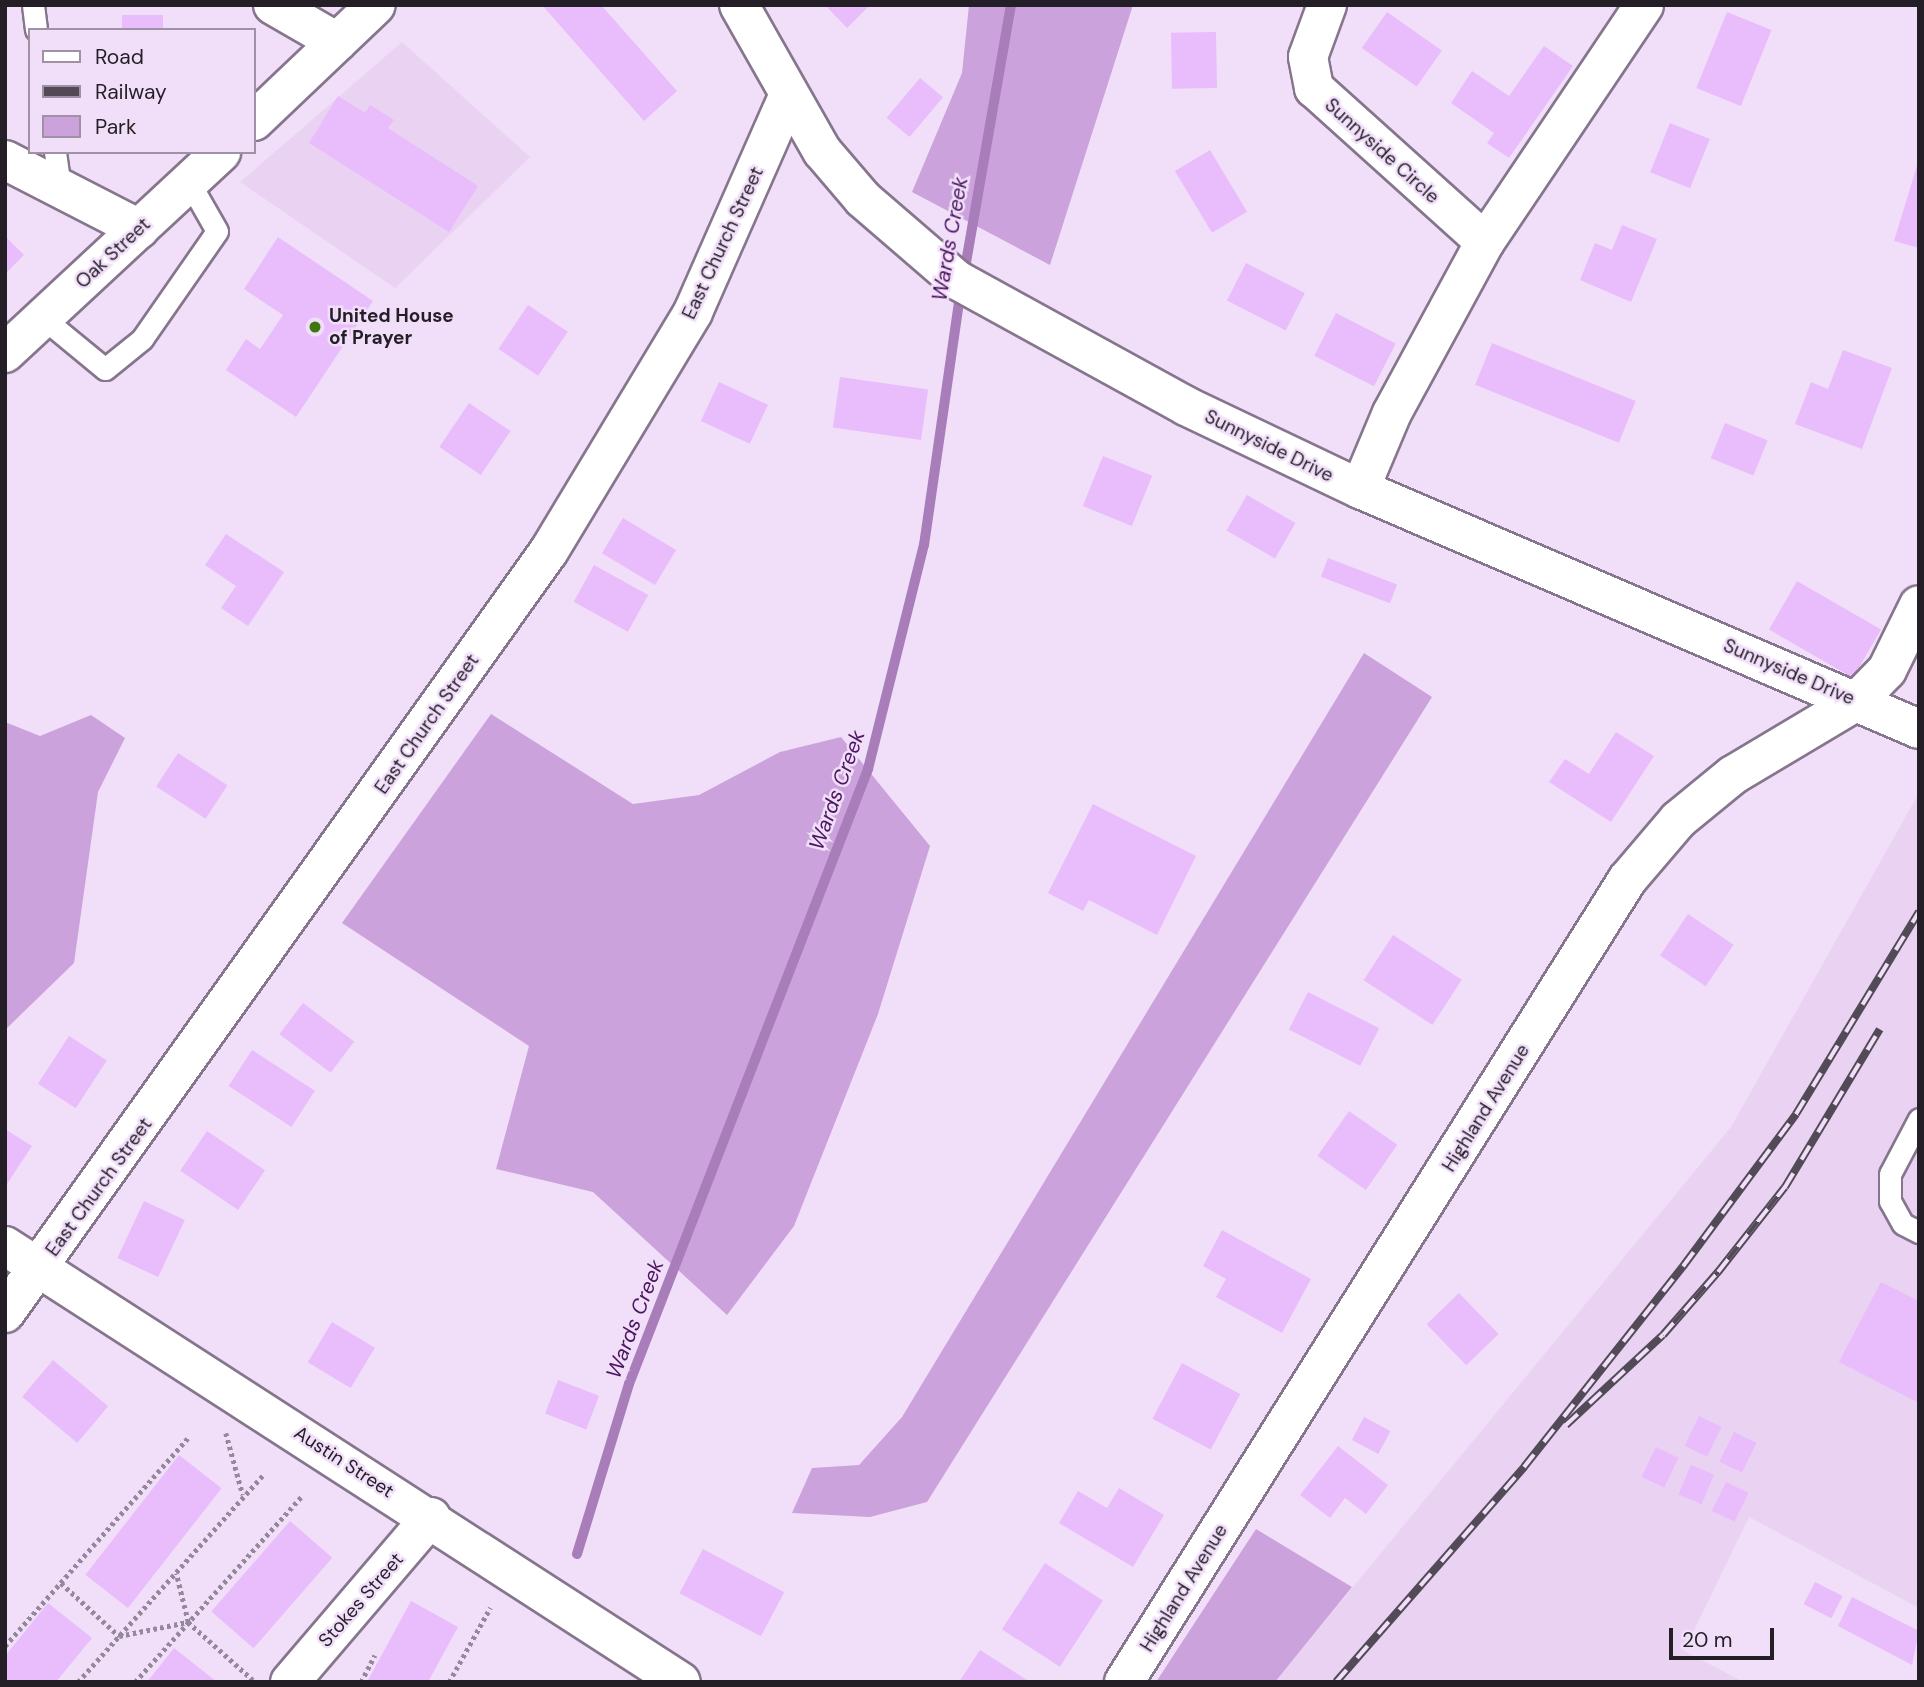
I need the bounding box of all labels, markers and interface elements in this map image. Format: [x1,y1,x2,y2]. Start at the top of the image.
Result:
legend [28,28,256,154]
text: Road [95,43,144,71]
text: Railway [95,78,167,106]
street label: Sunnyside Circle [1320,94,1444,208]
text: Park [95,113,136,141]
street label: East Church Street [678,163,768,323]
water label: Wards Creek [927,175,973,303]
street label: Oak Street [71,213,155,293]
place label: United House of Prayer [329,305,454,349]
marker: United House of Prayer [307,319,323,335]
street label: Sunnyside Drive [1201,405,1337,487]
street label: Sunnyside Drive [1720,634,1858,710]
street label: East Church Street [370,650,484,798]
water label: Wards Creek [804,727,870,853]
street label: Highland Avenue [1438,1040,1534,1176]
street label: East Church Street [41,1113,157,1261]
water label: Wards Creek [601,1256,669,1382]
street label: Austin Street [290,1421,398,1503]
street label: Highland Avenue [1136,1520,1232,1656]
street label: Stokes Street [314,1548,408,1652]
scale bar [1672,1614,1777,1658]
text: 20 m [1682,1626,1733,1654]

